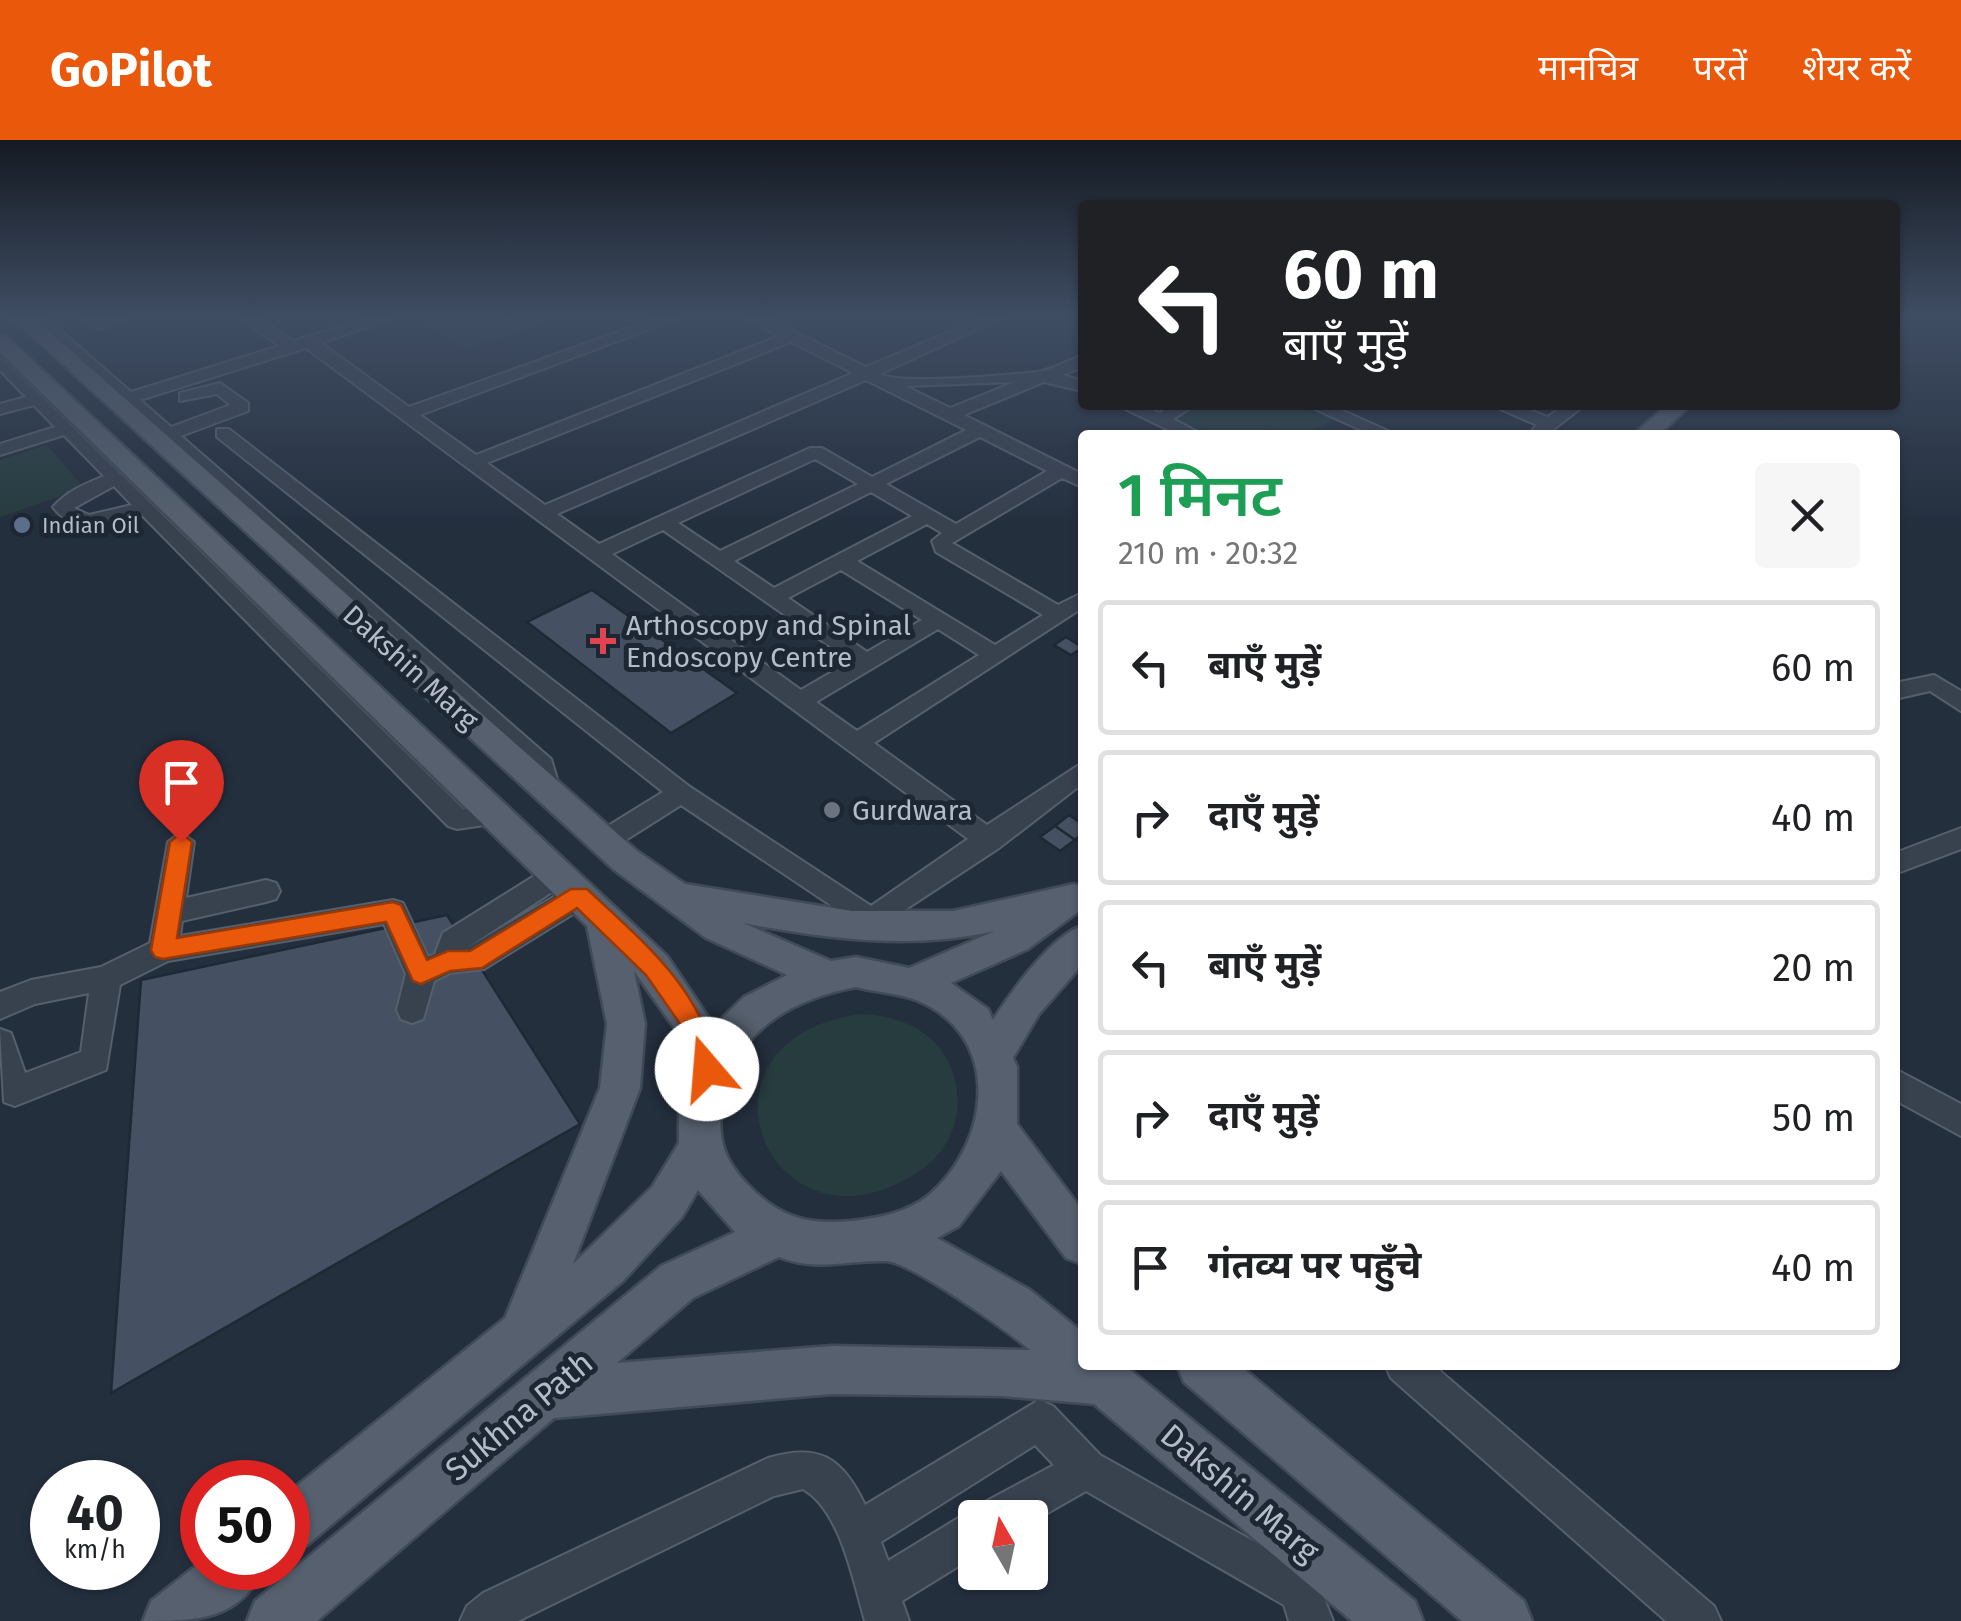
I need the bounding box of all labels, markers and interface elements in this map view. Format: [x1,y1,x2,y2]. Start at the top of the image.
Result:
text: GoPilot [50,41,212,99]
text: मानचित्र [1538,47,1638,89]
text: परतें [1693,47,1747,89]
text: शेयर करें [1802,47,1911,89]
text: 60 m [1283,233,1439,317]
icon: left [1118,240,1248,370]
text: बाएँ मुड़ें [1283,318,1408,372]
text: 1 मिनट [1118,460,1282,532]
button: close [1755,463,1860,568]
place label: Indian Oil [42,512,139,539]
marker: Indian Oil [11,514,33,536]
text: 210 m · 20:32 [1118,534,1298,572]
street label: Dakshin Marg [336,598,485,737]
place label: Arthoscopy and Spinal Endoscopy Centre [626,609,911,674]
marker: Arthoscopy and Spinal Endoscopy Centre [590,628,616,654]
icon: left [1123,640,1178,695]
text: बाएँ मुड़ें [1208,642,1321,688]
text: 60 m [1771,645,1855,691]
pin [139,740,224,843]
icon: arrive [154,755,209,810]
icon: right [1123,790,1178,845]
text: दाएँ मुड़ें [1208,792,1319,838]
place label: Gurdwara [852,794,973,827]
text: 40 m [1771,795,1855,841]
marker: Gurdwara [821,799,843,821]
icon: left [1123,940,1178,995]
text: बाएँ मुड़ें [1208,942,1321,988]
text: 20 m [1772,945,1855,991]
position arrow [655,1017,759,1121]
icon: right [1123,1090,1178,1145]
text: दाएँ मुड़ें [1208,1092,1319,1138]
text: 50 m [1772,1095,1855,1141]
icon: arrive [1123,1240,1178,1295]
text: गंतव्य पर पहुँचे [1208,1242,1421,1288]
text: 40 m [1771,1245,1855,1291]
street label: Sukhna Path [438,1343,600,1489]
street label: Dakshin Marg [1153,1416,1327,1570]
speed limit sign: 50 [180,1460,310,1590]
text: 40 [66,1483,124,1543]
north arrow [958,1500,1048,1590]
map controls [958,1500,1048,1590]
text: km/h [64,1535,126,1565]

